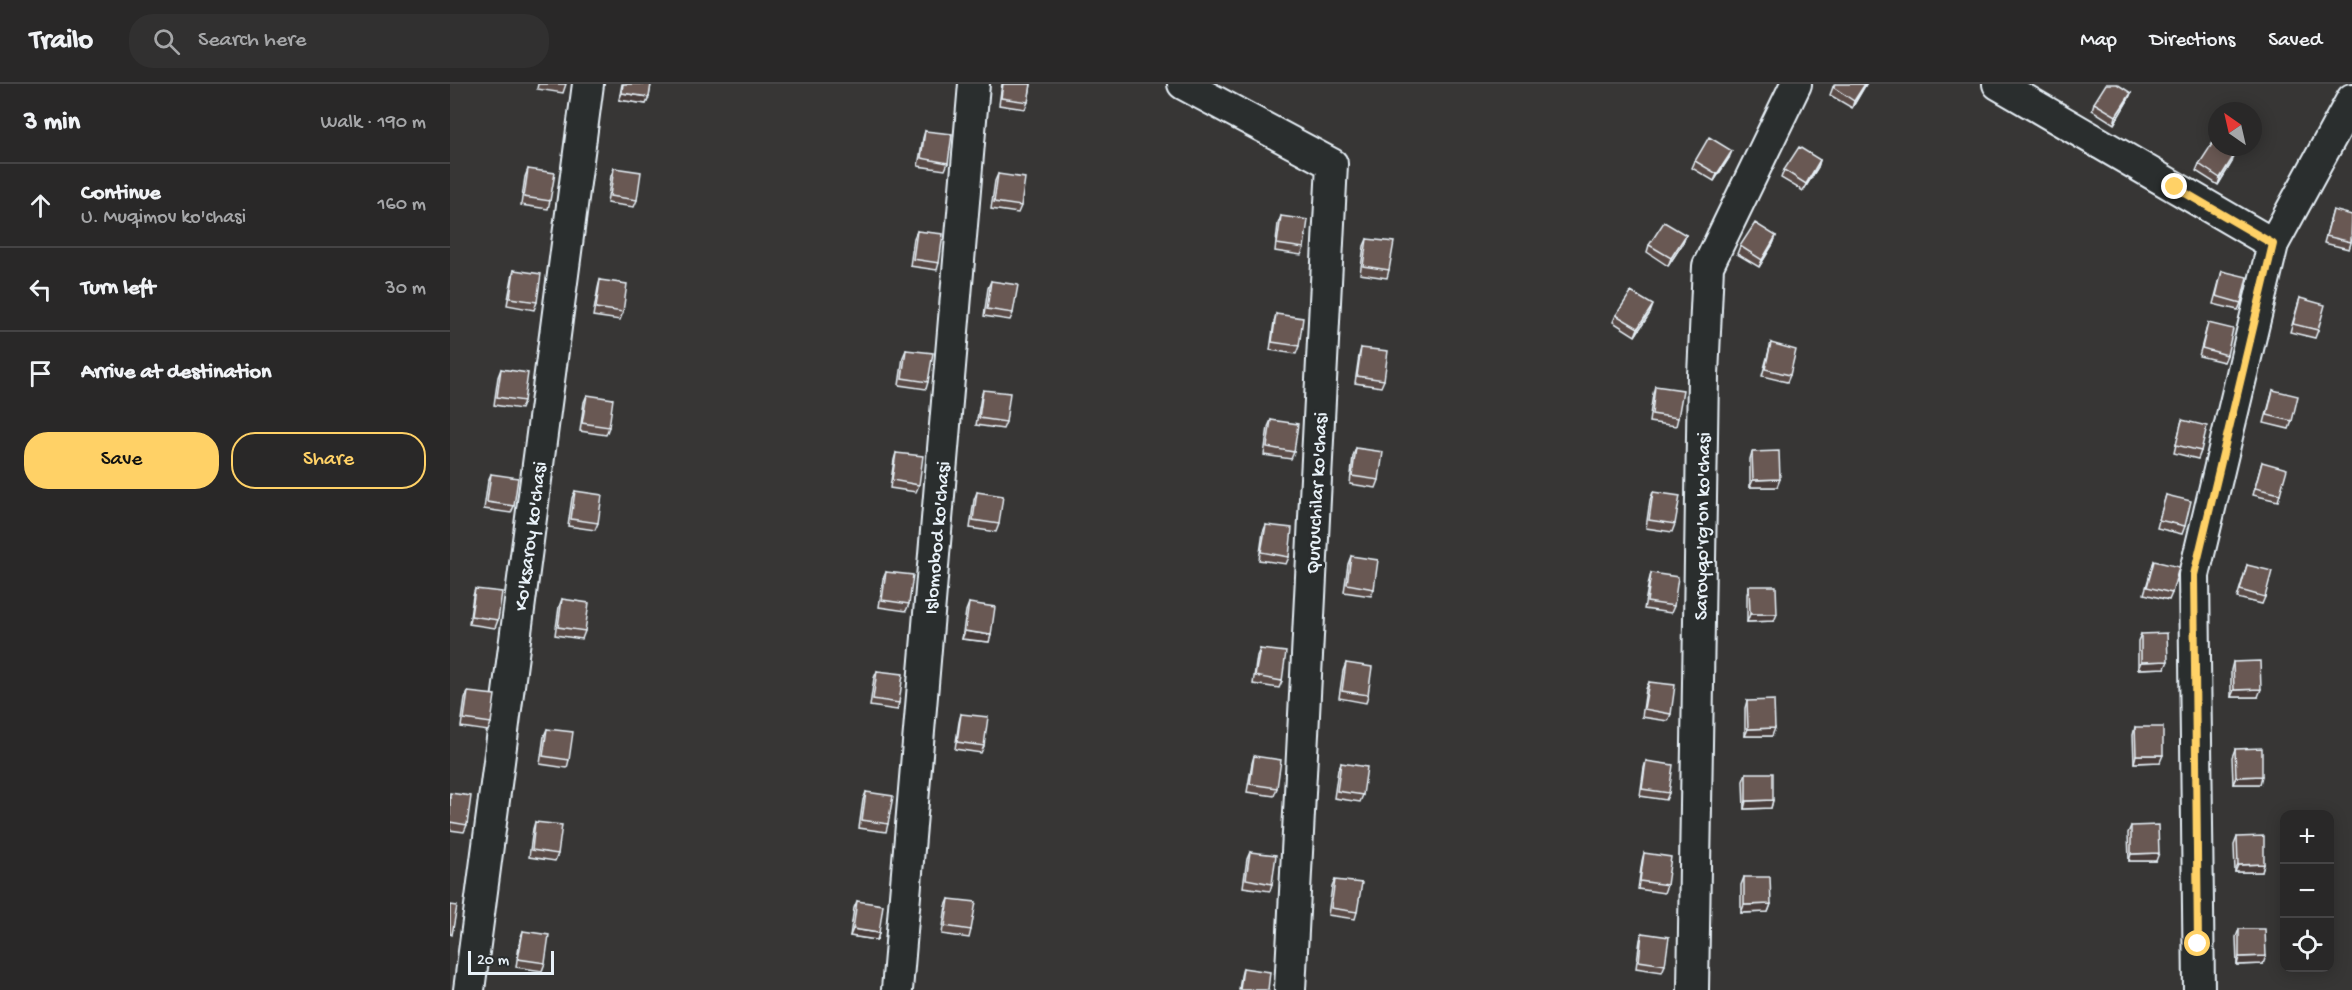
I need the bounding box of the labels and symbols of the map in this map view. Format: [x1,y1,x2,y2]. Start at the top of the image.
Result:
north arrow [2208,102,2262,156]
route end [2161,173,2187,199]
street label: Quruvchilar ko'chasi [1303,412,1334,575]
street label: Saroyqo'rg'on ko'chasi [1691,432,1717,620]
street label: Ko'ksaroy ko'chasi [511,460,553,613]
street label: Islomobod ko'chasi [921,460,957,616]
route start [2184,930,2210,956]
scale bar [468,948,554,976]

